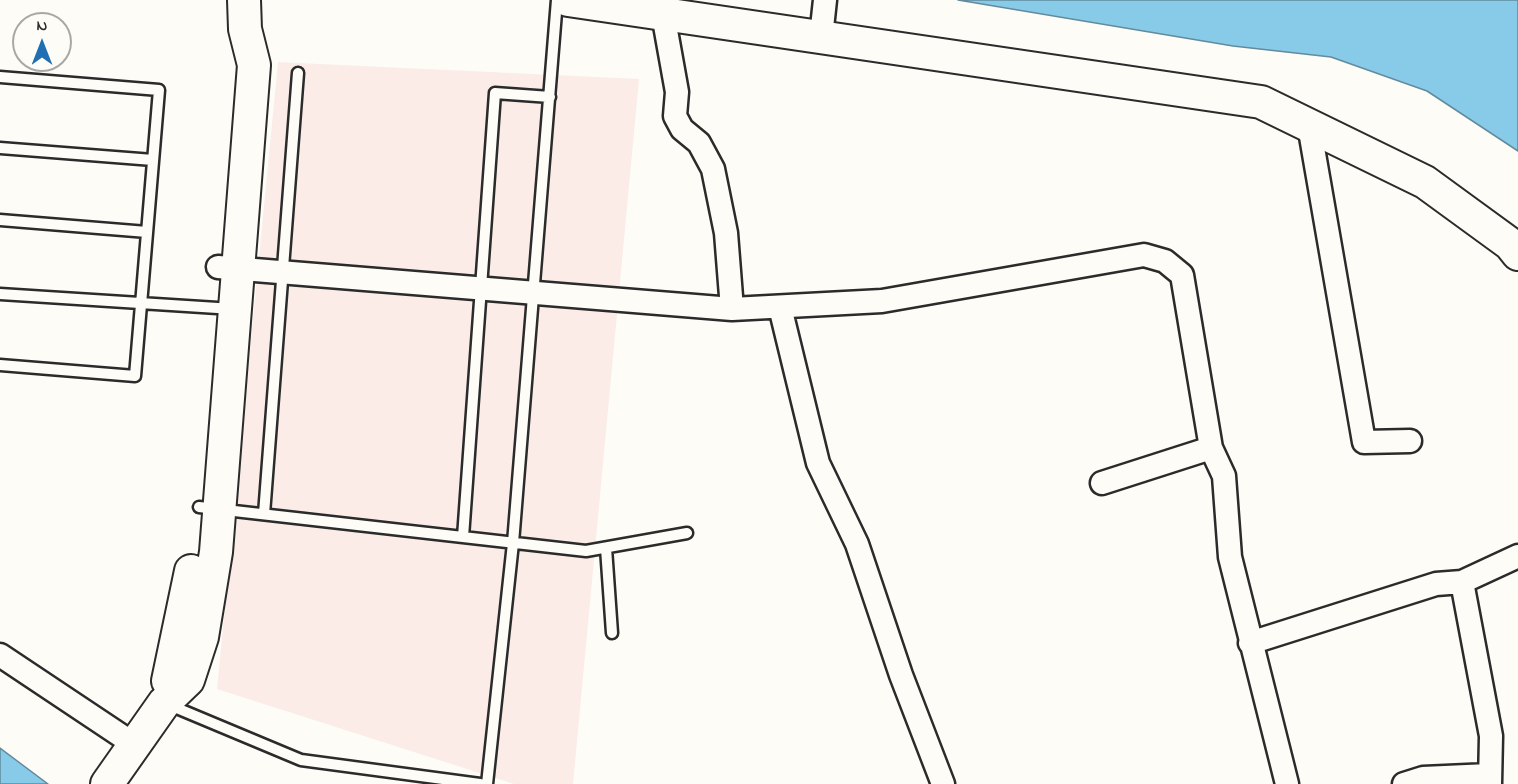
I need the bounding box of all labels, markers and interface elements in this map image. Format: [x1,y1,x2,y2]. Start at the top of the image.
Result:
north arrow [12,12,72,72]
text: N [37,14,47,38]

